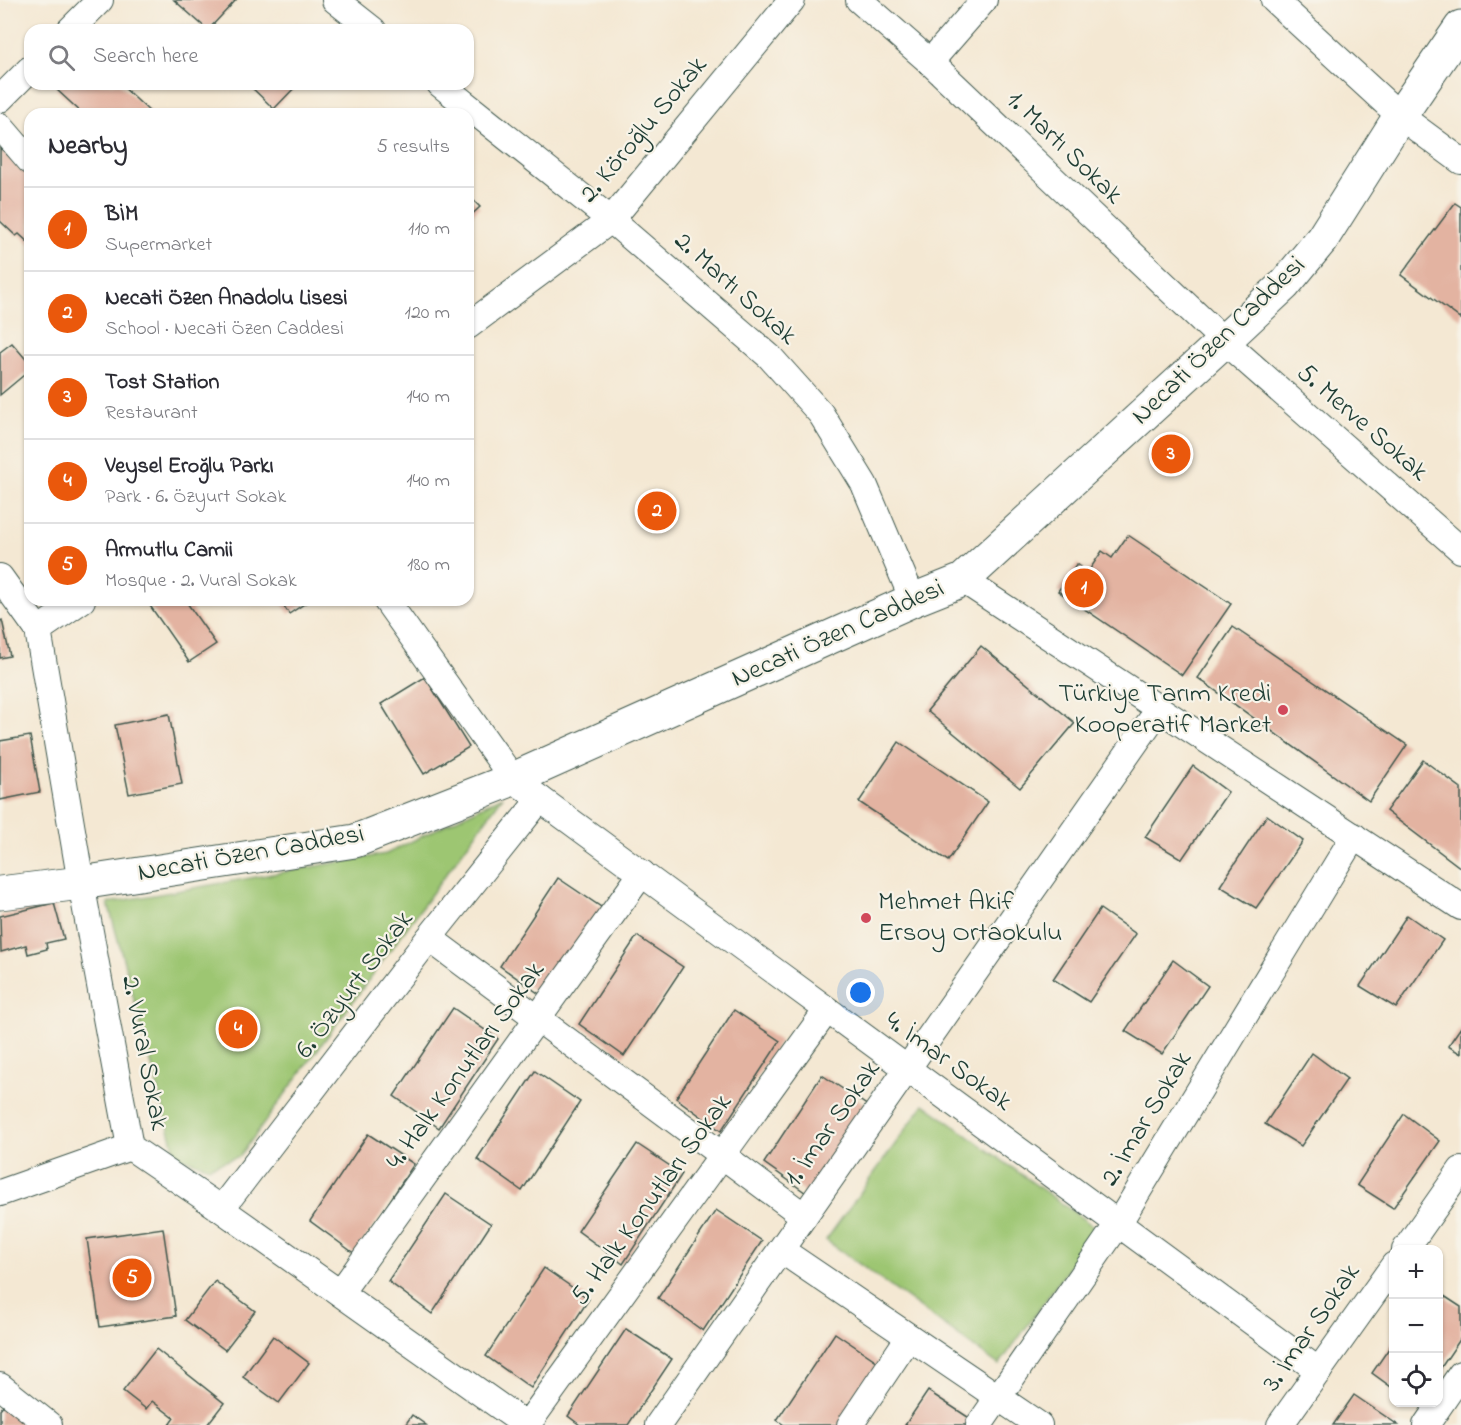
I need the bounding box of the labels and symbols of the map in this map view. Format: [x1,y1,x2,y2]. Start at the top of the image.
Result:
street label: 2. Köroğlu Sokak [571,48,717,212]
street label: 1. Martı Sokak [997,82,1131,214]
street label: 2. Martı Sokak [665,223,806,355]
street label: Necati Özen Caddesi [1123,247,1315,435]
street label: 5. Merve Sokak [1288,355,1437,491]
pin: 3 [1152,432,1190,476]
pin: 2 [638,488,676,534]
pin: 1 [1064,566,1104,610]
street label: Necati Özen Caddesi [725,570,951,698]
place label: Türkiye Tarım Kredi Kooperatif Market [1058,675,1271,745]
marker: Türkiye Tarım Kredi Kooperatif Market [1276,703,1290,717]
street label: Necati Özen Caddesi [135,815,367,893]
place label: Mehmet Akif Ersoy Ortaokulu [878,883,1062,953]
street label: 6. Özyurt Sokak [286,903,424,1067]
marker: Mehmet Akif Ersoy Ortaokulu [859,911,873,925]
street label: 4. Halk Konutları Sokak [377,953,555,1178]
street label: 2. Vural Sokak [110,972,178,1134]
your location [846,978,875,1007]
street label: 4. İmar Sokak [876,1002,1020,1122]
pin: 4 [218,1006,258,1052]
street label: 2. İmar Sokak [1091,1044,1203,1194]
street label: 1. İmar Sokak [775,1053,891,1195]
street label: 5. Halk Konutları Sokak [562,1086,742,1314]
pin: 5 [112,1256,152,1300]
street label: 3. İmar Sokak [1253,1256,1371,1400]

